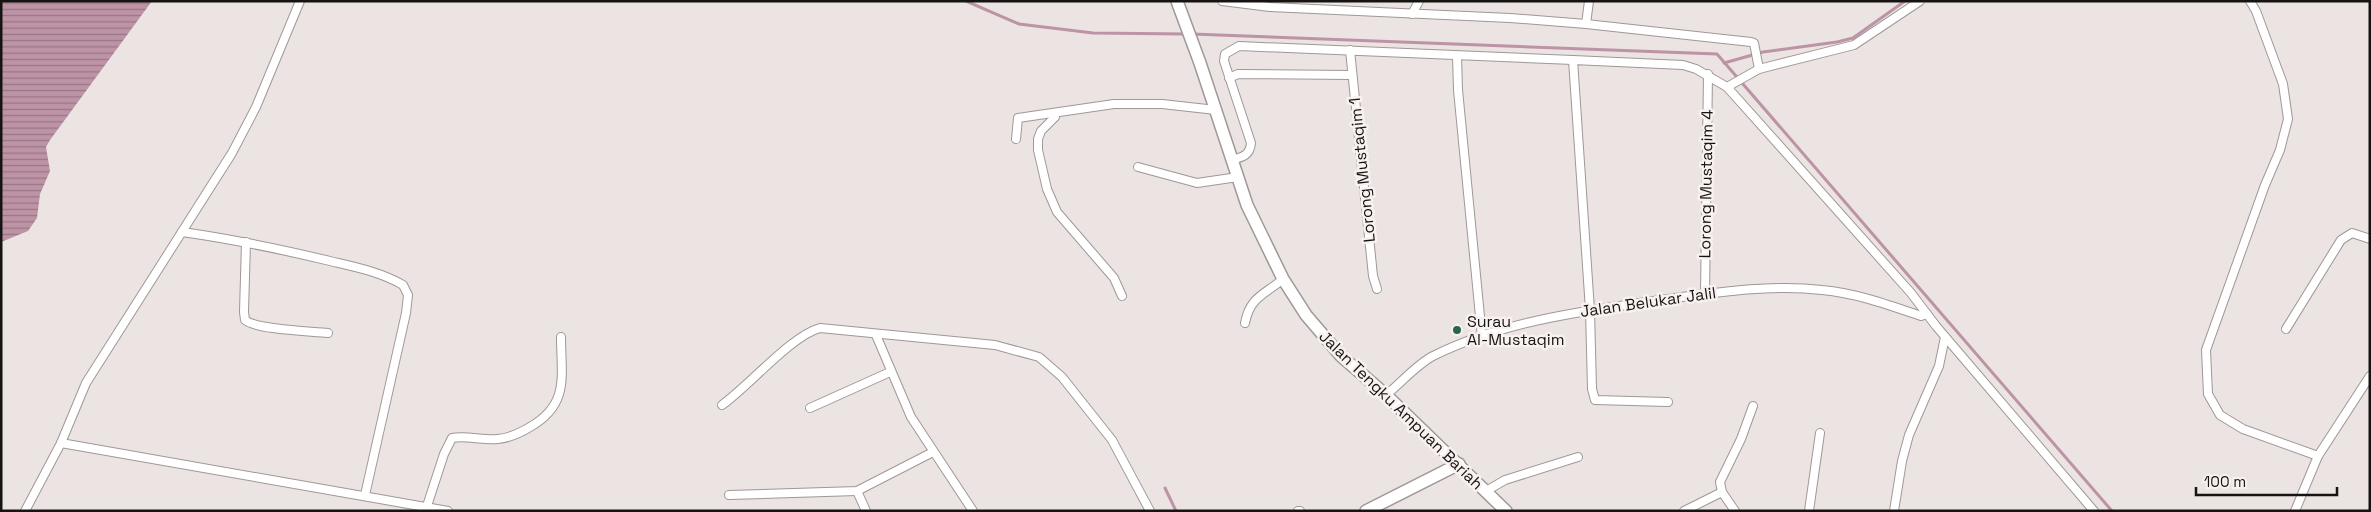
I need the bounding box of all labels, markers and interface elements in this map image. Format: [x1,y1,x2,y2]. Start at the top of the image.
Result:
street label: Lorong Mustaqim 1 [1344,97,1380,243]
street label: Lorong Mustaqim 4 [1694,109,1718,259]
street label: Jalan Belukar Jalil [1579,282,1717,322]
place label: Surau Al-Mustaqim [1467,311,1564,350]
marker: Surau Al-Mustaqim [1451,324,1463,336]
street label: Jalan Tengku Ampuan Bariah [1314,326,1488,494]
scale bar [2196,464,2337,496]
text: 100 m [2204,472,2246,491]

